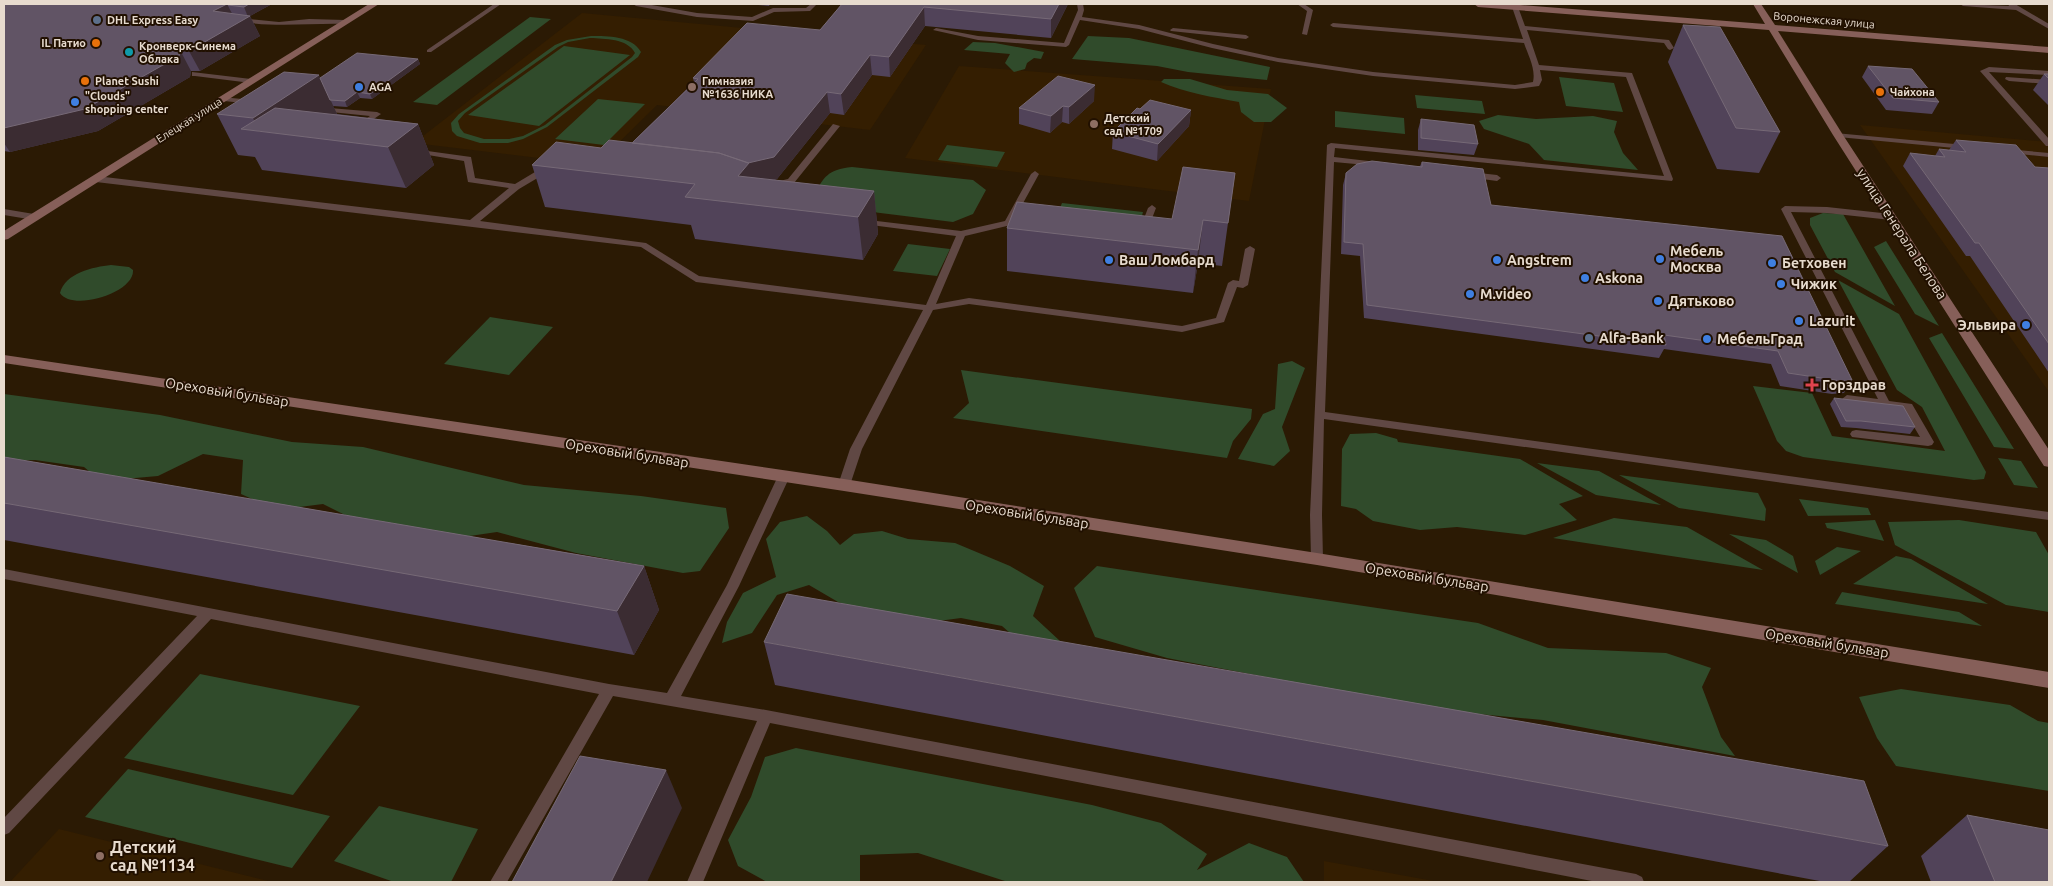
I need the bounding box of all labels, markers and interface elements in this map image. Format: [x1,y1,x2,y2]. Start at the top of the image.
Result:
street label: Воронежская улица [1773,10,1875,30]
marker: DHL Express Easy [91,14,103,26]
place label: DHL Express Easy [107,14,198,26]
place label: IL Патио [41,37,86,49]
marker: IL Патио [90,37,102,49]
place label: Кронверк-Синема Облака [139,40,236,65]
marker: Кронверк-Синема Облака [123,46,135,58]
marker: Planet Sushi [79,75,91,87]
place label: Planet Sushi [95,75,159,87]
place label: Гимназия №1636 НИКА [702,75,773,100]
marker: AGA [353,81,365,93]
place label: AGA [369,81,392,93]
marker: Гимназия №1636 НИКА [686,81,698,93]
marker: Чайхона [1874,86,1886,98]
place label: Чайхона [1890,86,1935,98]
place label: "Clouds" shopping center [85,90,169,115]
street label: Елецкая улица [154,95,224,145]
marker: "Clouds" shopping center [69,96,81,108]
place label: Детский сад №1709 [1104,112,1162,137]
marker: Детский сад №1709 [1088,118,1100,130]
street label: улица Генерала Белова [1854,166,1950,302]
place label: Мебель Москва [1670,243,1724,275]
place label: Ваш Ломбард [1119,252,1214,268]
place label: Angstrem [1507,252,1572,268]
marker: Мебель Москва [1654,253,1666,265]
marker: Ваш Ломбард [1103,254,1115,266]
marker: Angstrem [1491,254,1503,266]
place label: Бетховен [1782,255,1847,271]
marker: Бетховен [1766,257,1778,269]
place label: Askona [1595,270,1643,286]
marker: Askona [1579,272,1591,284]
place label: Чижик [1791,276,1837,292]
marker: Чижик [1775,278,1787,290]
place label: M.video [1480,286,1532,302]
marker: M.video [1464,288,1476,300]
place label: Дятьково [1668,293,1735,309]
marker: Дятьково [1652,295,1664,307]
place label: Lazurit [1809,313,1855,329]
marker: Lazurit [1793,315,1805,327]
place label: Эльвира [1958,317,2016,333]
marker: Эльвира [2020,319,2032,331]
place label: Alfa-Bank [1599,330,1664,346]
place label: МебельГрад [1717,331,1803,347]
marker: Alfa-Bank [1583,332,1595,344]
marker: МебельГрад [1701,333,1713,345]
street label: Ореховый бульвар [164,374,290,410]
place label: Горздрав [1822,377,1886,393]
marker: Горздрав [1806,379,1818,391]
street label: Ореховый бульвар [564,435,690,471]
street label: Ореховый бульвар [964,496,1090,532]
street label: Ореховый бульвар [1364,559,1490,595]
street label: Ореховый бульвар [1764,625,1890,661]
place label: Детский сад №1134 [110,838,195,874]
marker: Детский сад №1134 [94,850,106,862]

